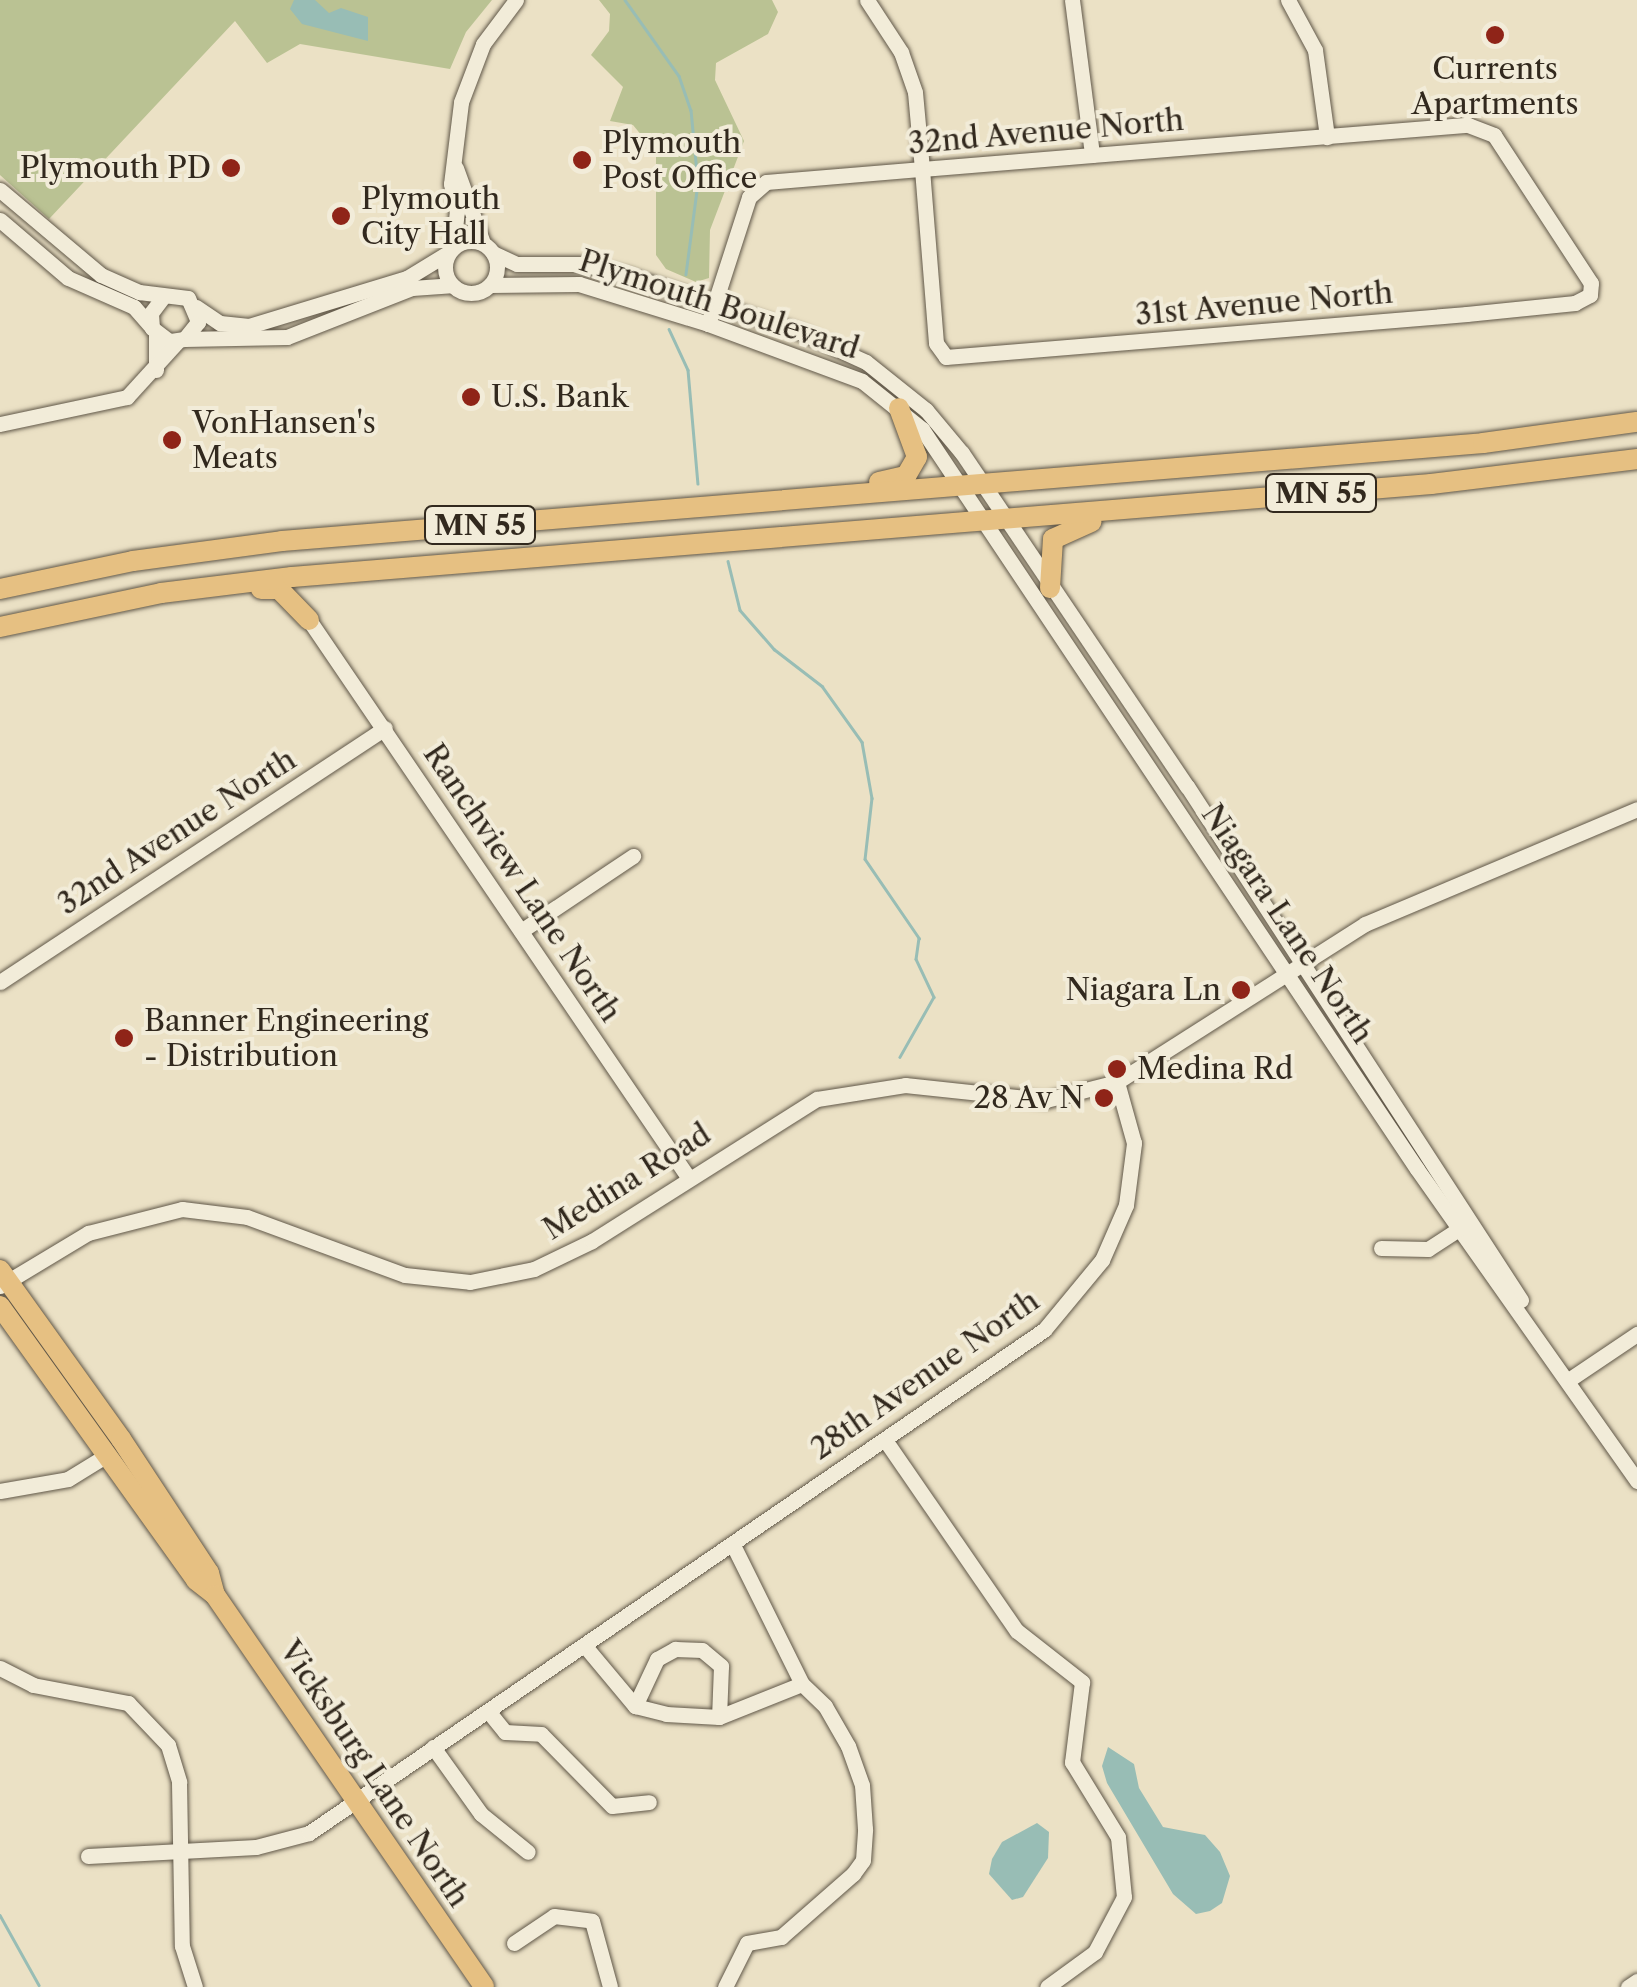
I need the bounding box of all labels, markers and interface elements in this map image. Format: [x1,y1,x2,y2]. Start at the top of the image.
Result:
marker: Currents Apartments [1484,24,1506,46]
place label: Currents Apartments [1412,51,1578,122]
street label: 32nd Avenue North [906,102,1186,162]
place label: Plymouth Post Office [602,125,757,196]
marker: Plymouth Post Office [571,149,593,171]
place label: Plymouth PD [20,150,211,186]
marker: Plymouth PD [220,157,242,179]
place label: Plymouth City Hall [361,181,500,252]
marker: Plymouth City Hall [330,205,352,227]
street label: Plymouth Boulevard [575,243,863,367]
street label: 31st Avenue North [1133,275,1395,333]
place label: U.S. Bank [491,379,628,415]
marker: U.S. Bank [460,386,482,408]
place label: VonHansen's Meats [192,405,376,476]
marker: VonHansen's Meats [161,429,183,451]
road number: MN 55 [1264,470,1378,516]
road number: MN 55 [422,502,538,548]
street label: Ranchview Lane North [415,737,629,1029]
street label: 32nd Avenue North [51,741,303,923]
street label: Niagara Lane North [1194,798,1380,1050]
place label: Niagara Ln [1065,972,1221,1008]
marker: Niagara Ln [1230,979,1252,1001]
place label: Banner Engineering - Distribution [144,1003,429,1074]
marker: Banner Engineering - Distribution [113,1027,135,1049]
place label: Medina Rd [1137,1051,1294,1087]
marker: Medina Rd [1106,1058,1128,1080]
place label: 28 Av N [972,1080,1084,1116]
marker: 28 Av N [1093,1087,1115,1109]
street label: Medina Road [537,1116,717,1248]
street label: 28th Avenue North [803,1282,1047,1468]
street label: Vicksburg Lane North [271,1634,477,1914]

